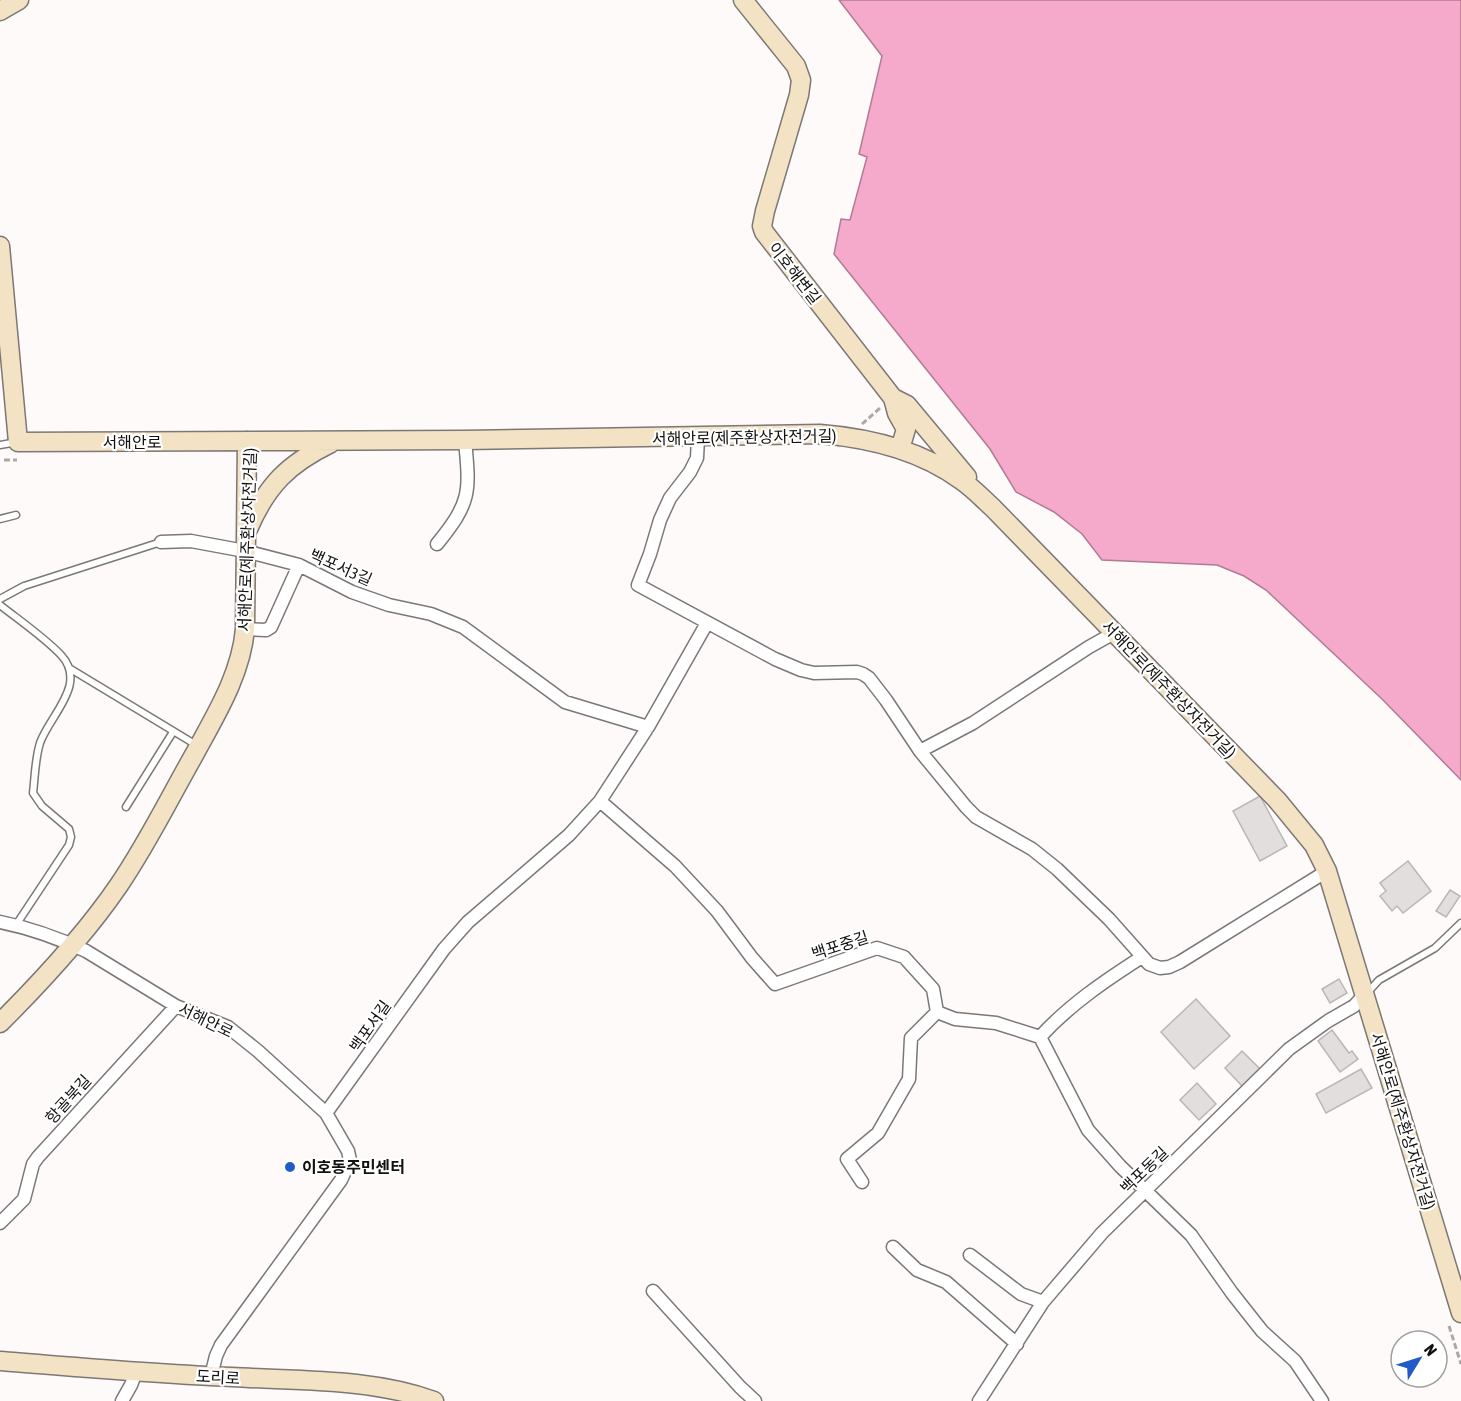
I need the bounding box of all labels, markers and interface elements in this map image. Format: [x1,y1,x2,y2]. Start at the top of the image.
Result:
street label: 이호해변길 [765,238,825,308]
street label: 서해안로(제주환상자전거길) [652,426,836,449]
street label: 서해안로 [103,433,162,451]
street label: 서해안로(제주환상자전거길) [235,447,260,632]
street label: 백포서3길 [307,545,375,589]
street label: 서해안로(제주환상자전거길) [1098,616,1240,762]
street label: 백포중길 [809,927,871,963]
street label: 백포서길 [346,997,394,1055]
street label: 서해안로 [176,999,237,1041]
street label: 서해안로(제주환상자전거길) [1366,1030,1439,1212]
street label: 항골북길 [42,1071,94,1127]
street label: 백포동길 [1117,1143,1171,1197]
place label: 이호동주민센터 [302,1158,405,1176]
marker: 이호동주민센터 [283,1160,297,1174]
north arrow [1389,1329,1449,1389]
text: N [1421,1340,1441,1359]
street label: 도리로 [195,1367,241,1387]

